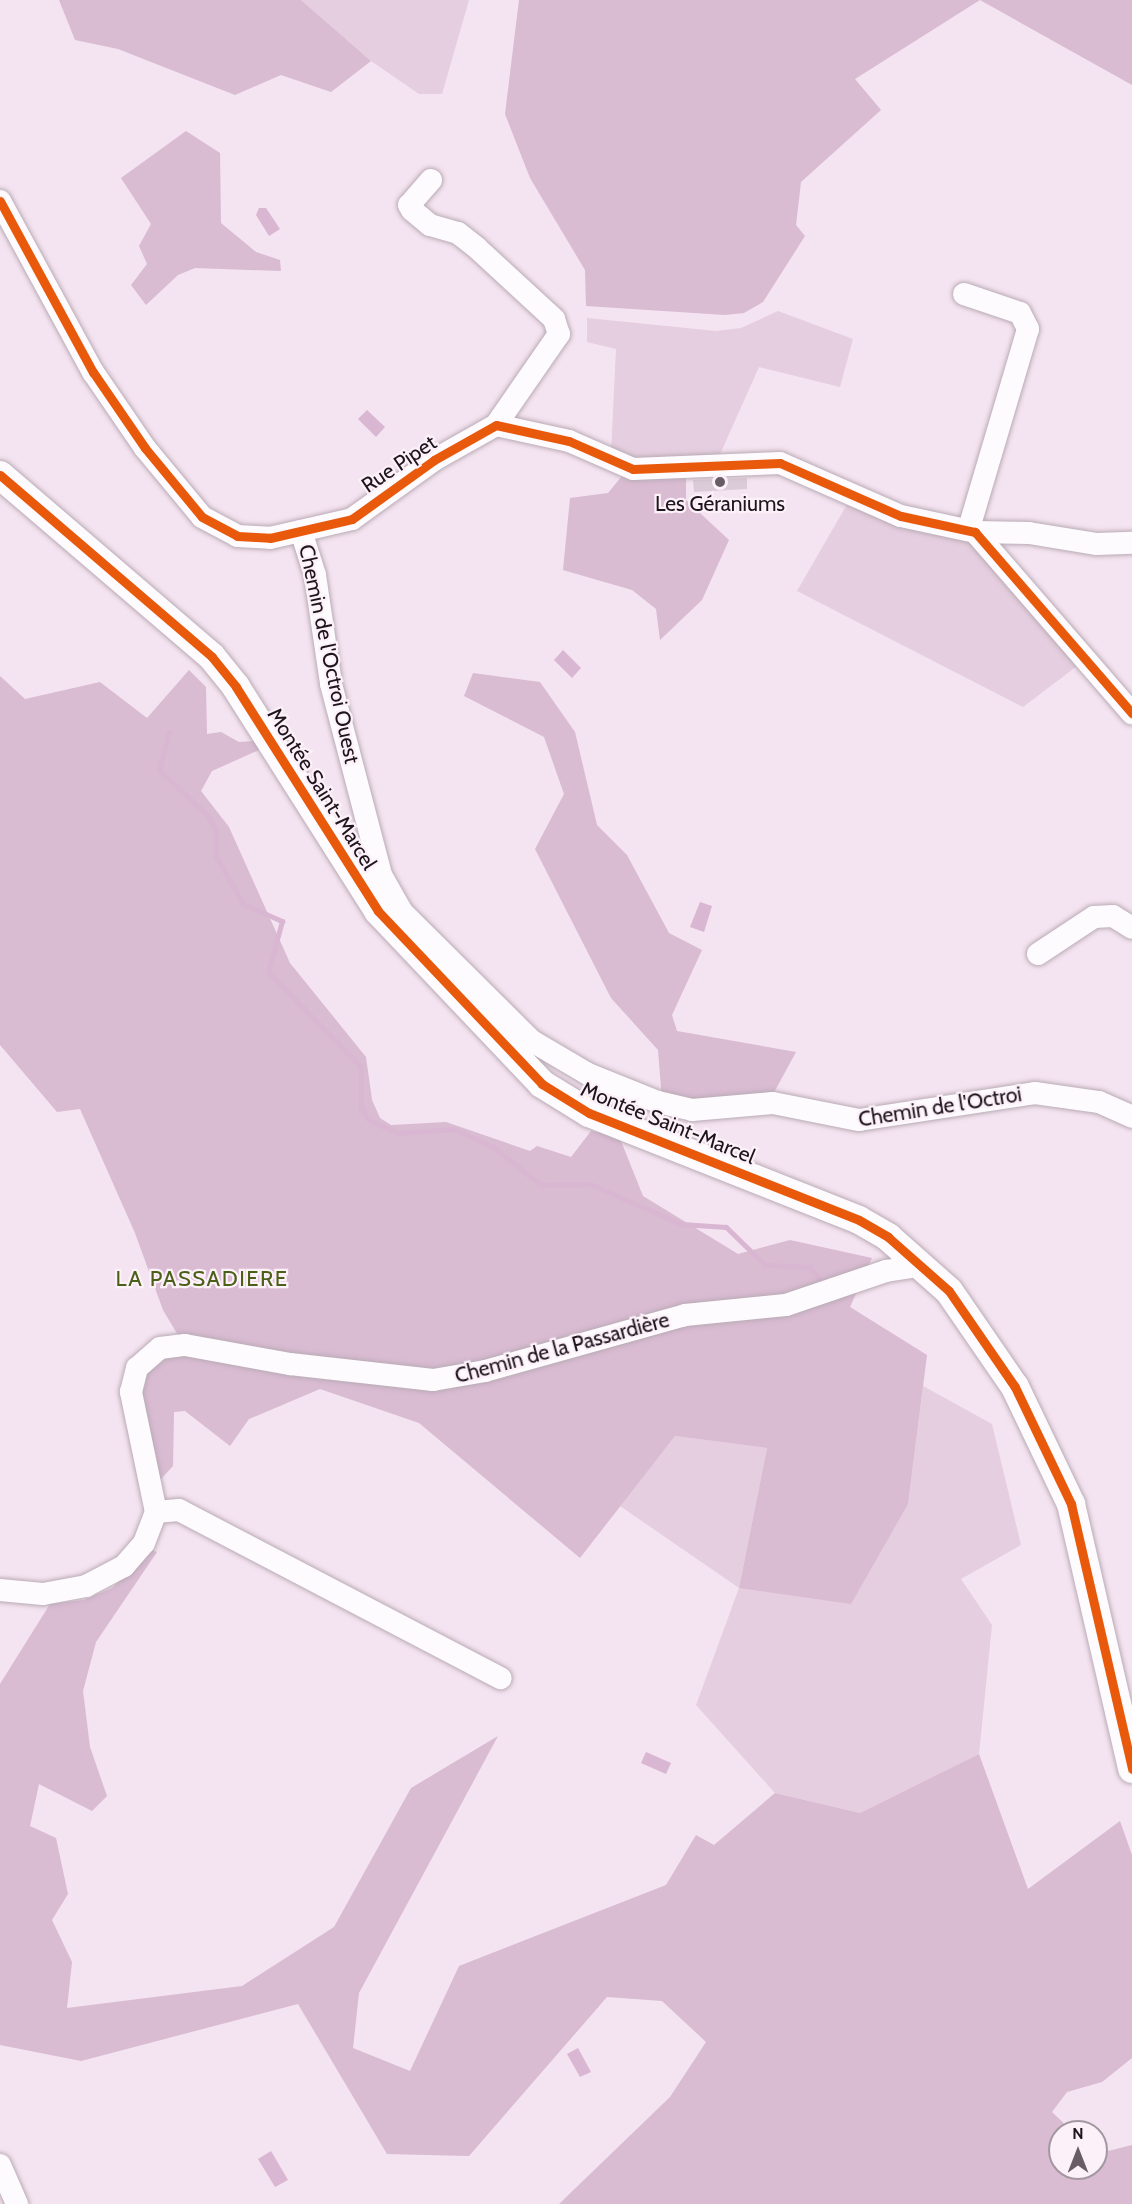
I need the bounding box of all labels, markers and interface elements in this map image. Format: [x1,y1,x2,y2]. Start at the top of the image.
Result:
street label: Rue Pipet [357,430,441,498]
marker: Les Géraniums [713,475,727,489]
place label: Les Géraniums [655,491,785,517]
street label: Chemin de l'Octroi Ouest [293,542,365,766]
street label: Montée Saint-Marcel [262,703,382,875]
street label: Montée Saint-Marcel [577,1076,759,1170]
street label: Chemin de l'Octroi [857,1082,1023,1132]
district label: LA PASSADIERE [116,1266,288,1292]
street label: Chemin de la Passardière [452,1307,672,1389]
north arrow [1048,2120,1108,2180]
text: N [1072,2124,1084,2143]

